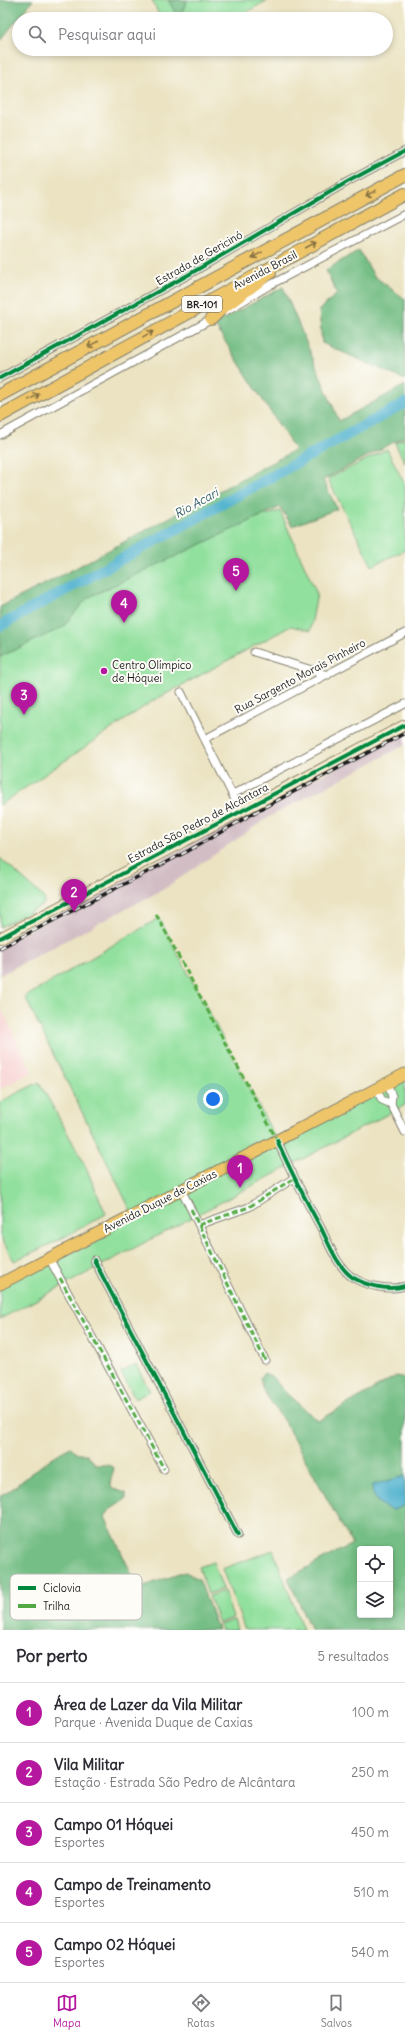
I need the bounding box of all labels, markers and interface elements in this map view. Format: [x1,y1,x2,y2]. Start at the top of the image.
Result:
search box [12,12,393,56]
icon: search [26,23,48,45]
text: Pesquisar aqui [58,25,156,44]
one-way arrow [365,190,377,197]
street label: Estrada de Gericinó [153,228,245,288]
one-way arrow [305,241,317,248]
street label: Avenida Brasil [231,247,299,293]
one-way arrow [251,252,263,260]
road number: BR-101 [182,296,222,312]
one-way arrow [142,329,154,337]
one-way arrow [87,341,99,349]
one-way arrow [28,393,40,400]
water label: Rio Acari [171,484,222,521]
pin: 5 [223,558,249,591]
pin: 4 [111,590,137,623]
street label: Rua Sargento Morais Pinheiro [232,635,368,717]
place label: Centro Olímpico de Hóquei [112,658,192,685]
marker: Centro Olímpico de Hóquei [99,666,109,676]
pin: 3 [11,682,37,715]
street label: Estrada São Pedro de Alcântara [125,780,271,866]
pin: 2 [61,879,87,912]
your location [203,1089,223,1109]
pin: 1 [227,1155,253,1188]
street label: Avenida Duque de Caxias [101,1166,219,1236]
map controls [357,1546,393,1618]
button: locate [357,1546,393,1582]
legend [10,1574,142,1620]
text: Ciclovia [43,1581,81,1595]
button: layers [357,1582,393,1618]
text: Trilha [43,1599,70,1613]
text: Por perto [16,1645,87,1667]
text: 5 resultados [317,1648,389,1665]
text: Área de Lazer da Vila Militar [54,1695,242,1714]
text: 1 [26,1704,32,1721]
text: 100 m [352,1704,389,1721]
text: Parque · Avenida Duque de Caxias [54,1714,253,1731]
text: Vila Militar [54,1755,124,1774]
text: 2 [25,1764,33,1781]
text: 250 m [351,1764,389,1781]
text: Estação · Estrada São Pedro de Alcântara [54,1774,295,1791]
text: Campo 01 Hóquei [54,1815,173,1834]
text: 3 [25,1824,33,1841]
text: 450 m [351,1824,389,1841]
text: Esportes [54,1834,105,1851]
text: Campo de Treinamento [54,1875,211,1894]
text: 4 [25,1884,33,1901]
text: 510 m [353,1884,389,1901]
text: Esportes [54,1894,105,1911]
text: Campo 02 Hóquei [54,1935,175,1954]
text: 5 [25,1944,33,1961]
text: 540 m [351,1944,389,1961]
text: Esportes [54,1954,105,1971]
tab: Mapa [53,1992,81,2030]
tab: Rotas [187,1992,215,2030]
tab: Salvos [321,1992,352,2030]

